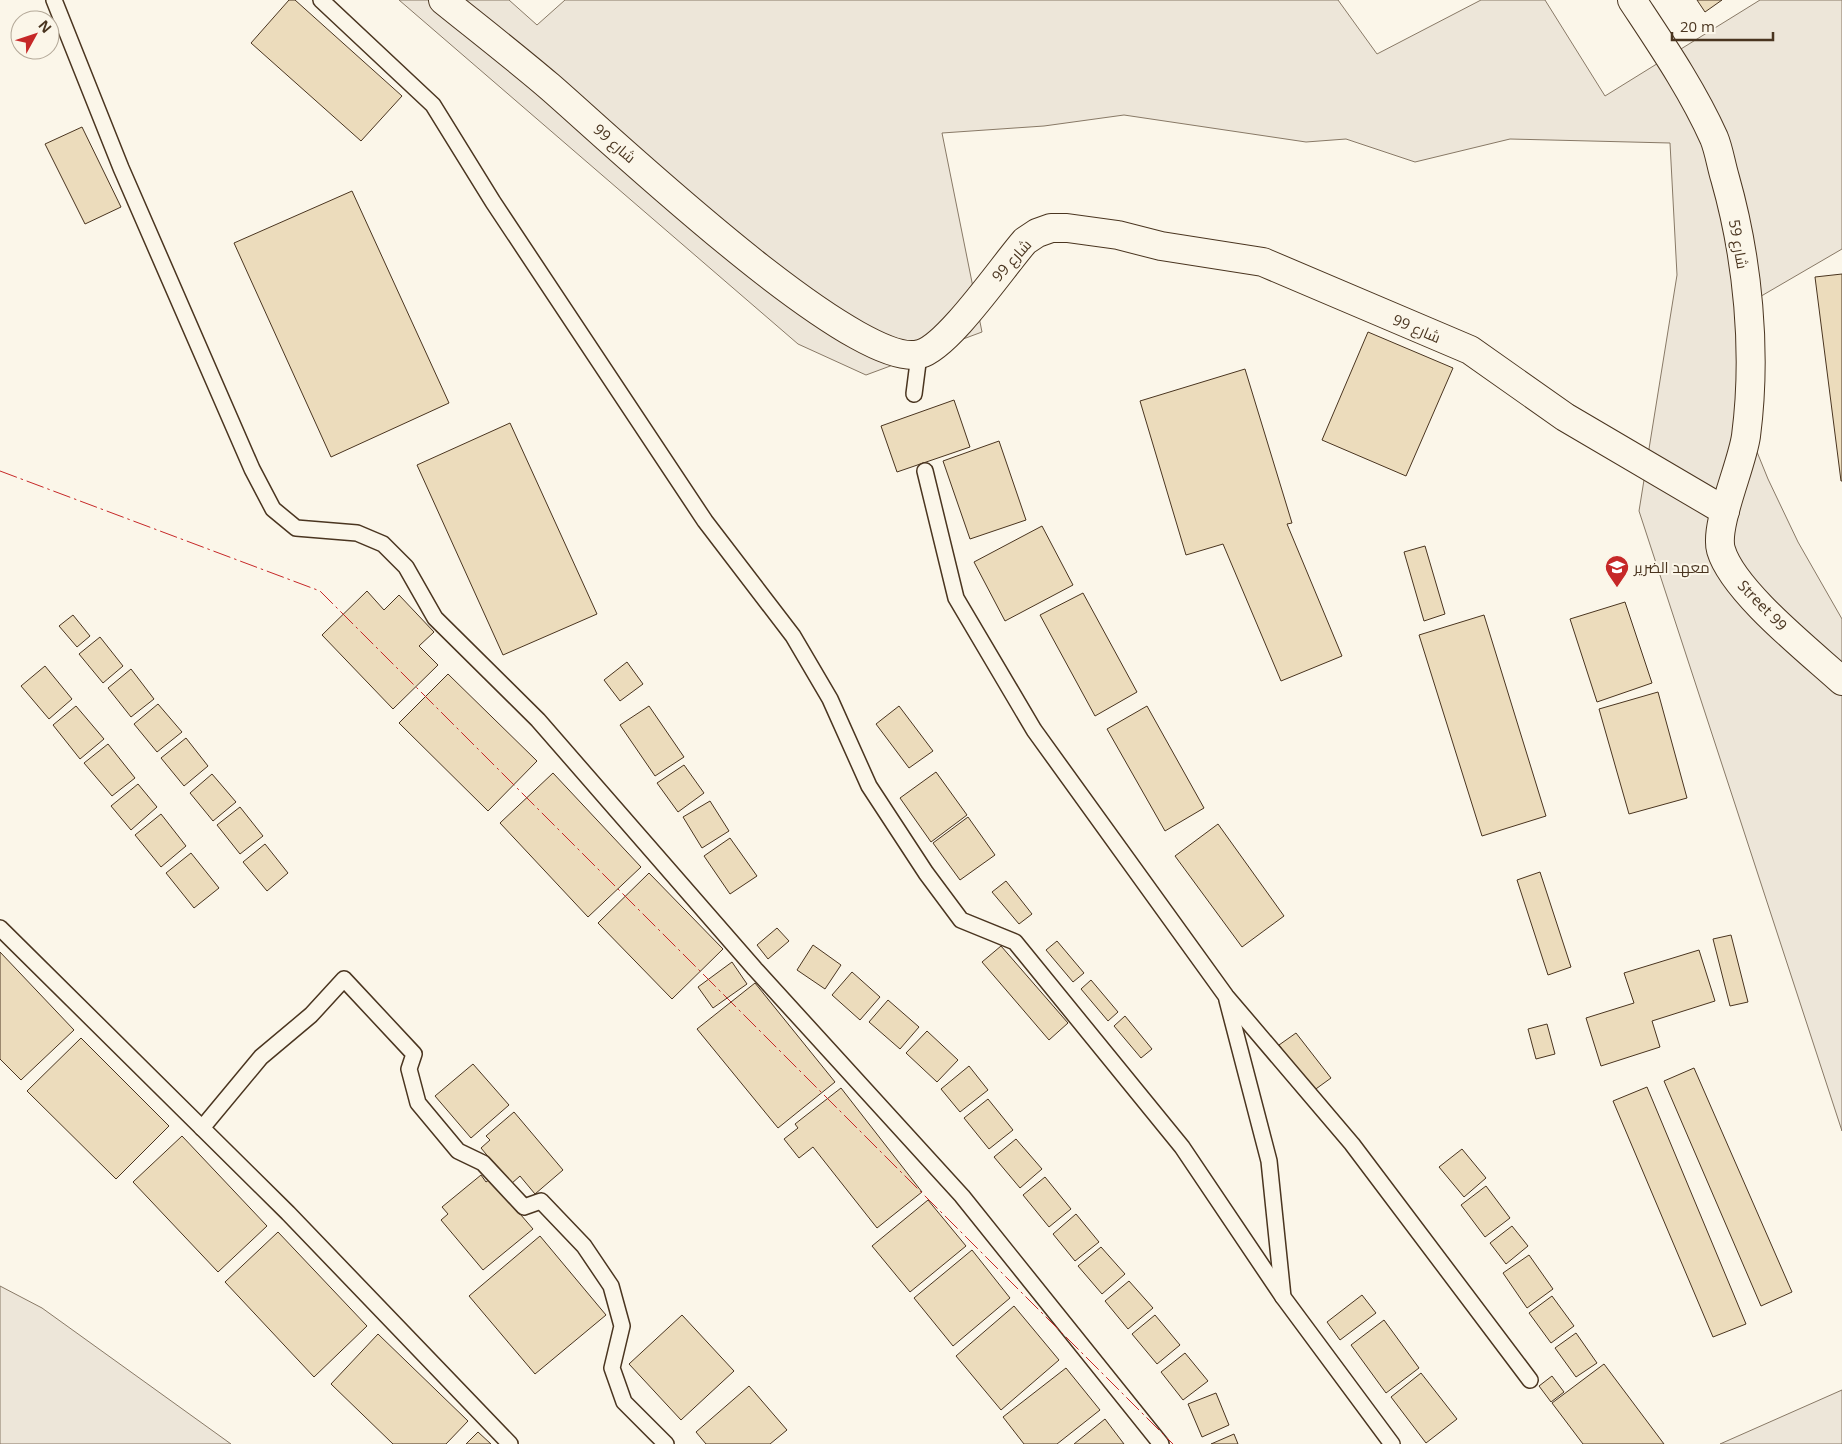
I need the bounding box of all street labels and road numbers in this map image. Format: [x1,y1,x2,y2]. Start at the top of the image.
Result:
street label: شارع 99 [588,119,640,168]
street label: شارع 59 [1723,218,1753,271]
street label: شارع 99 [987,235,1037,287]
street label: شارع 99 [1389,309,1444,349]
street label: Street 99 [1734,575,1792,635]

